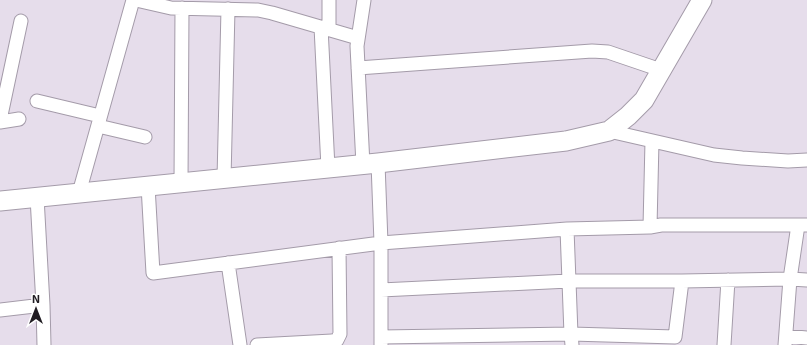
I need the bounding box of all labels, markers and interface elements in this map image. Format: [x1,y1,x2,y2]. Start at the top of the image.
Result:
north arrow [16,289,56,329]
text: N [32,292,40,305]

